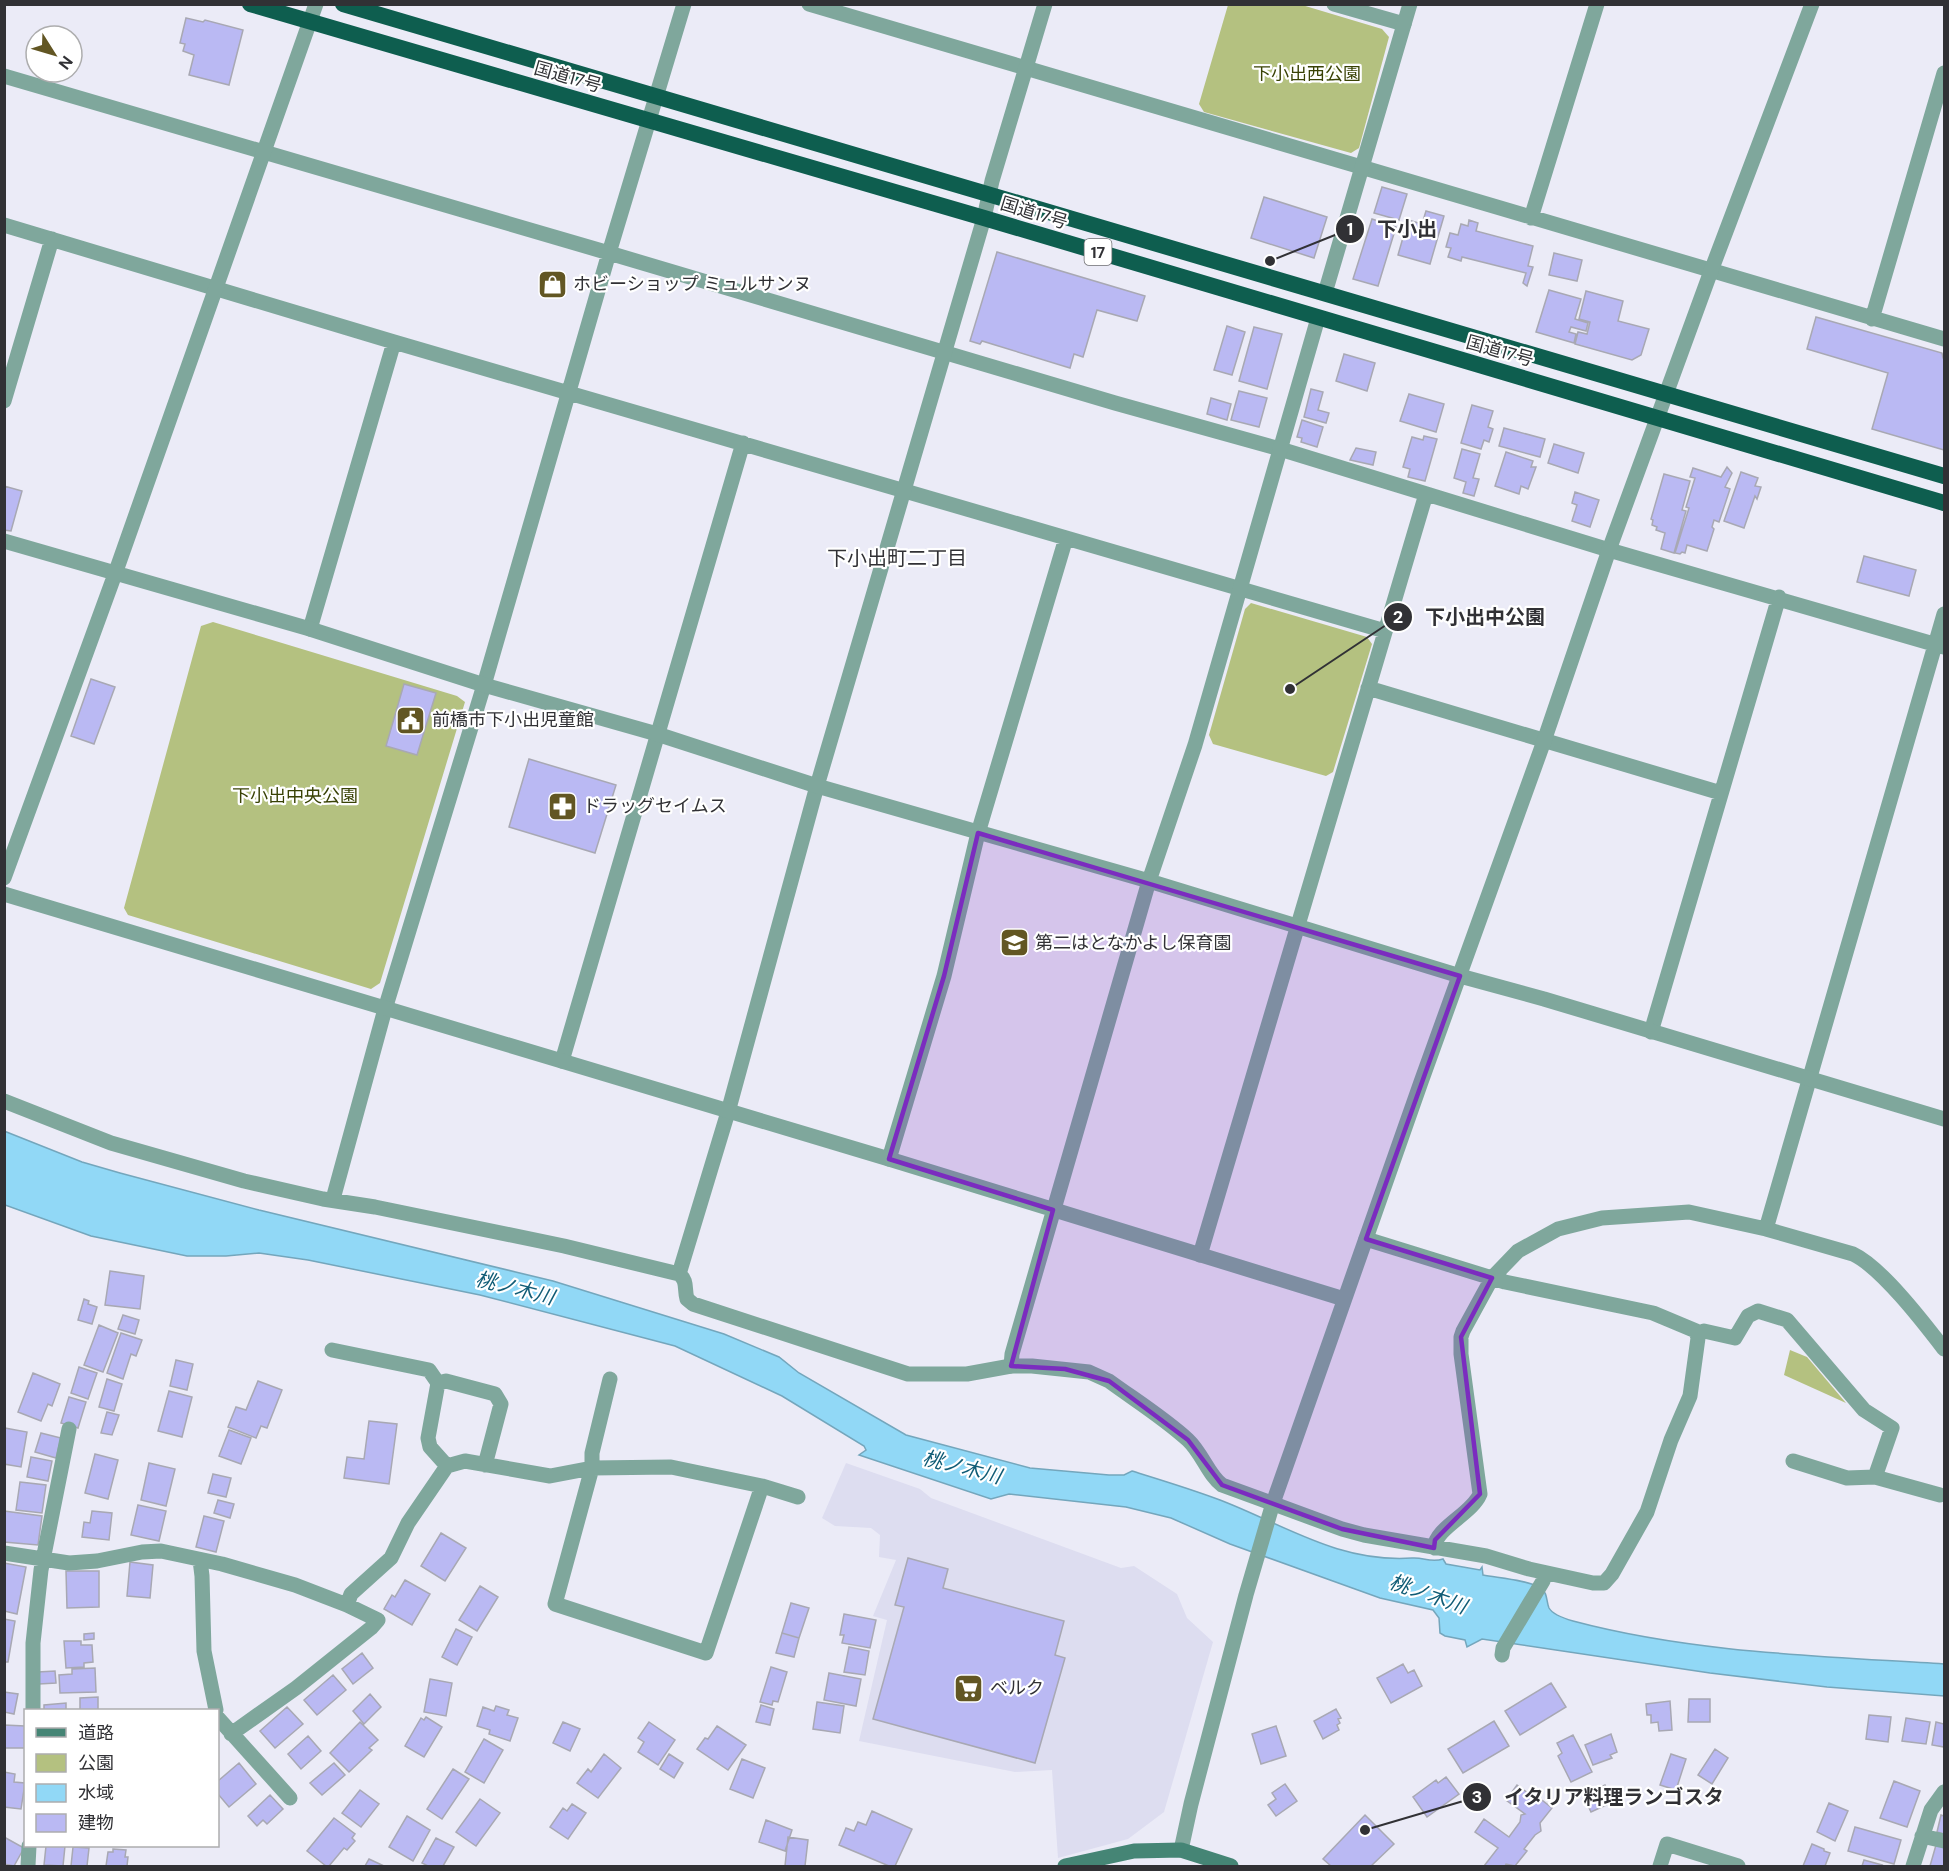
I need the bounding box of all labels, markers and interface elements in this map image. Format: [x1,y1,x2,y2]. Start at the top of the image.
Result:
north arrow [24,24,84,84]
text: N [54,52,77,74]
street label: 国道17号 [531,56,605,98]
park label: 下小出西公園 [1253,62,1361,86]
street label: 国道17号 [997,191,1071,235]
callout: 下小出 [1335,210,1449,248]
text: 下小出 [1377,216,1437,242]
text: 1 [1347,217,1353,241]
road number: 17 [1084,239,1112,265]
shop icon: ホビーショップ ミュルサンヌ [536,268,568,300]
place label: ホビーショップ ミュルサンヌ [573,272,811,296]
street label: 国道17号 [1463,330,1537,372]
district label: 下小出町二丁目 [827,545,967,571]
callout: 下小出中公園 [1383,598,1557,636]
text: 下小出中公園 [1425,604,1545,630]
text: 2 [1393,605,1403,629]
public building icon: 前橋市下小出児童館 [395,704,427,736]
place label: 前橋市下小出児童館 [432,708,594,732]
park label: 下小出中央公園 [232,784,358,808]
pharmacy icon: ドラッグセイムス [546,790,578,822]
place label: ドラッグセイムス [583,794,727,818]
school or university icon: 第二はとなかよし保育園 [998,927,1030,959]
place label: 第二はとなかよし保育園 [1035,931,1232,955]
water label: 桃ノ木川 [473,1266,559,1311]
water label: 桃ノ木川 [920,1445,1006,1490]
water label: 桃ノ木川 [1386,1569,1472,1620]
supermarket icon: ベルク [953,1672,985,1704]
place label: ベルク [990,1676,1044,1700]
legend [24,1709,219,1847]
text: 道路 [78,1721,114,1745]
text: 公園 [78,1751,114,1775]
callout: イタリア料理ランゴスタ [1462,1778,1736,1816]
text: 水域 [78,1781,114,1805]
text: イタリア料理ランゴスタ [1504,1784,1724,1810]
text: 3 [1472,1785,1482,1809]
text: 建物 [78,1811,114,1835]

